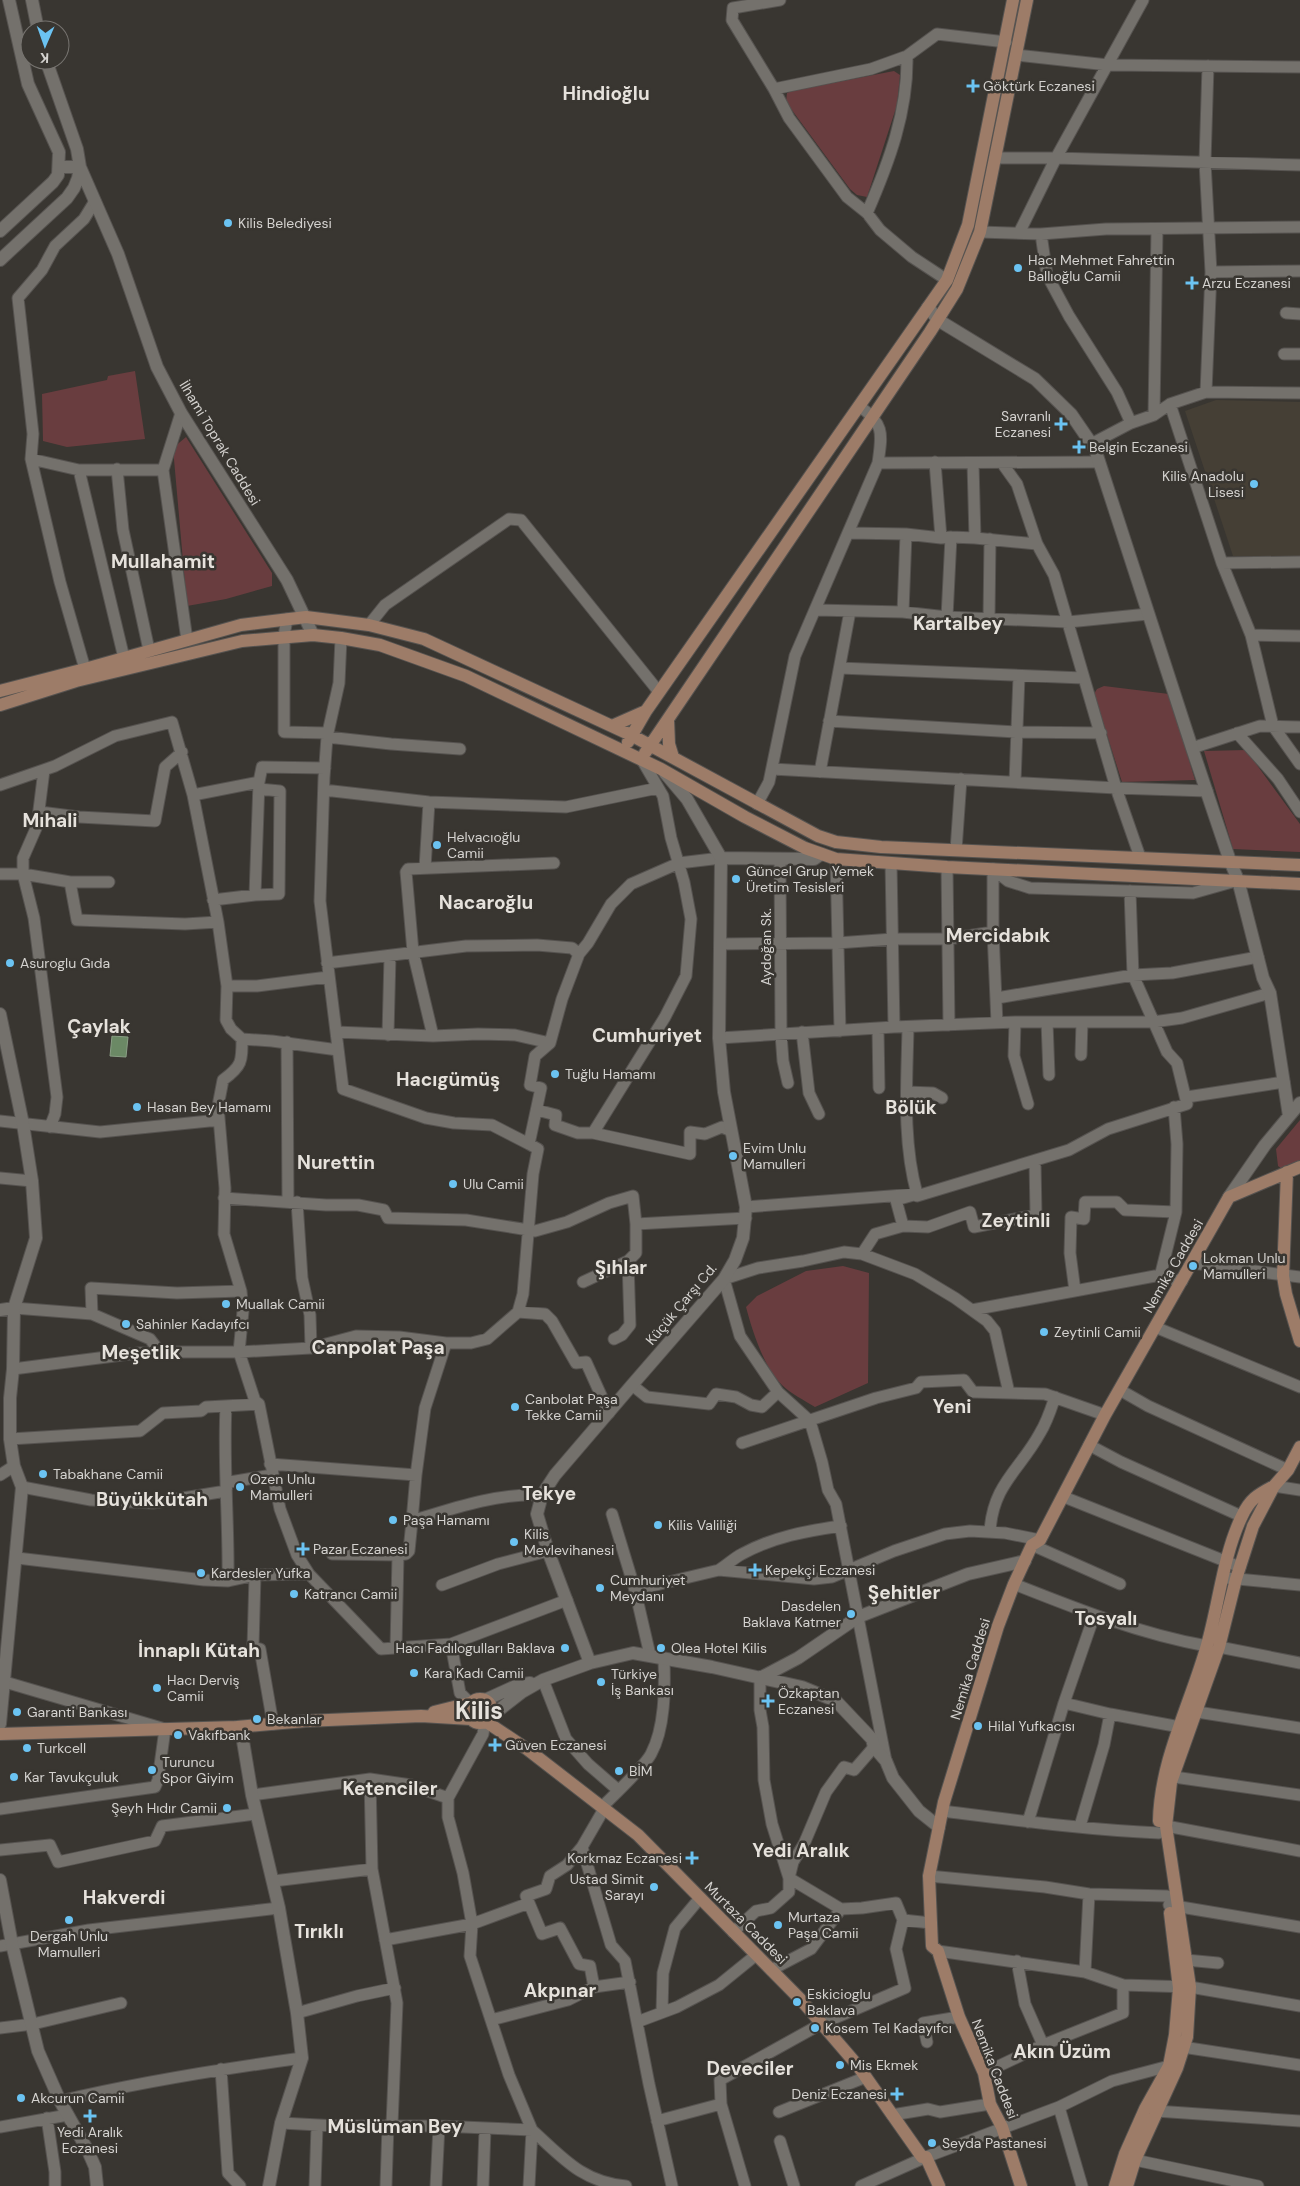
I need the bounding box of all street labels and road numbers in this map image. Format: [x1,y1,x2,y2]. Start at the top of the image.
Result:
street label: İlhami Toprak Caddesi [176,377,264,509]
street label: Aydoğan Sk. [757,908,775,986]
street label: Nemika Caddesi [1139,1216,1207,1316]
street label: Küçük Çarşı Cd. [642,1259,721,1349]
street label: Nemika Caddesi [946,1616,994,1722]
street label: Murtaza Caddesi [701,1878,791,1968]
street label: Nemika Caddesi [968,2017,1022,2121]

